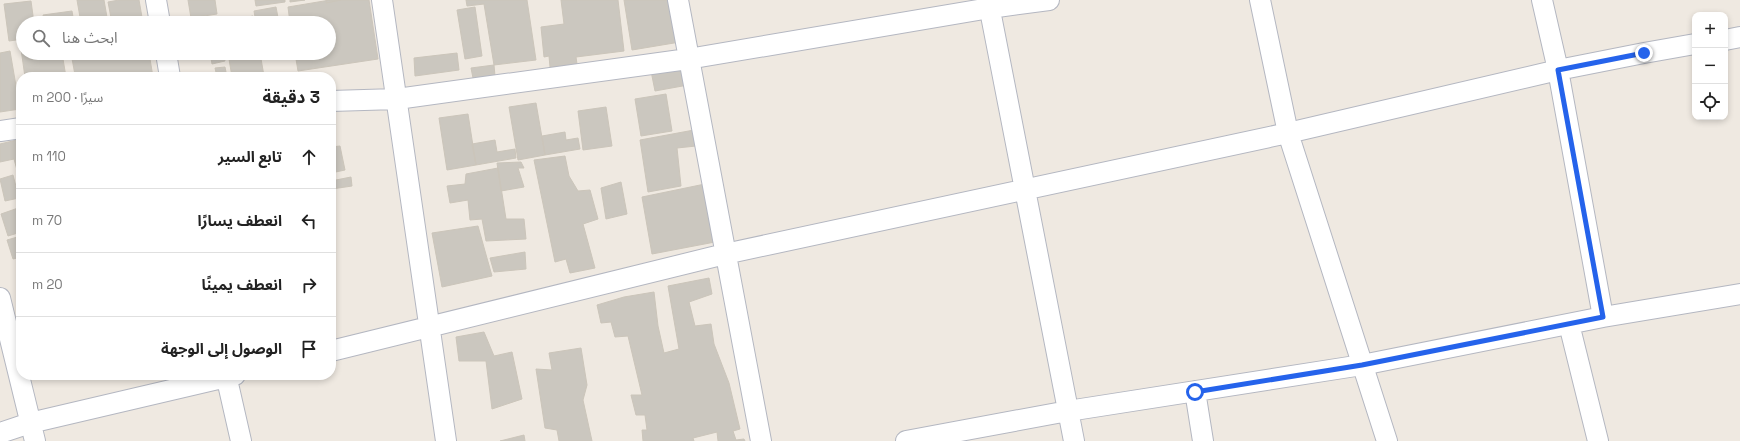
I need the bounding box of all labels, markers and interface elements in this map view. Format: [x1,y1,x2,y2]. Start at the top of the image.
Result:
map controls [1692,12,1728,120]
button: + [1692,12,1728,48]
search box [16,16,336,60]
icon: search [30,27,52,49]
text: ابحث هنا [62,28,118,47]
route end [1635,44,1653,62]
button: − [1692,48,1728,84]
button: locate [1692,84,1728,120]
text: 3 دقيقة [263,86,320,108]
text: سيرًا · 200 m [32,89,103,106]
icon: ahead [298,146,320,168]
text: تابع السير [218,147,282,166]
text: 110 m [32,148,66,165]
icon: left [298,210,320,232]
text: انعطف يسارًا [198,211,282,230]
text: 70 m [32,212,62,229]
icon: right [298,274,320,296]
text: انعطف يمينًا [201,275,282,294]
text: 20 m [32,276,63,293]
icon: arrive [298,338,320,360]
text: الوصول إلى الوجهة [161,339,282,358]
route start [1186,383,1204,401]

